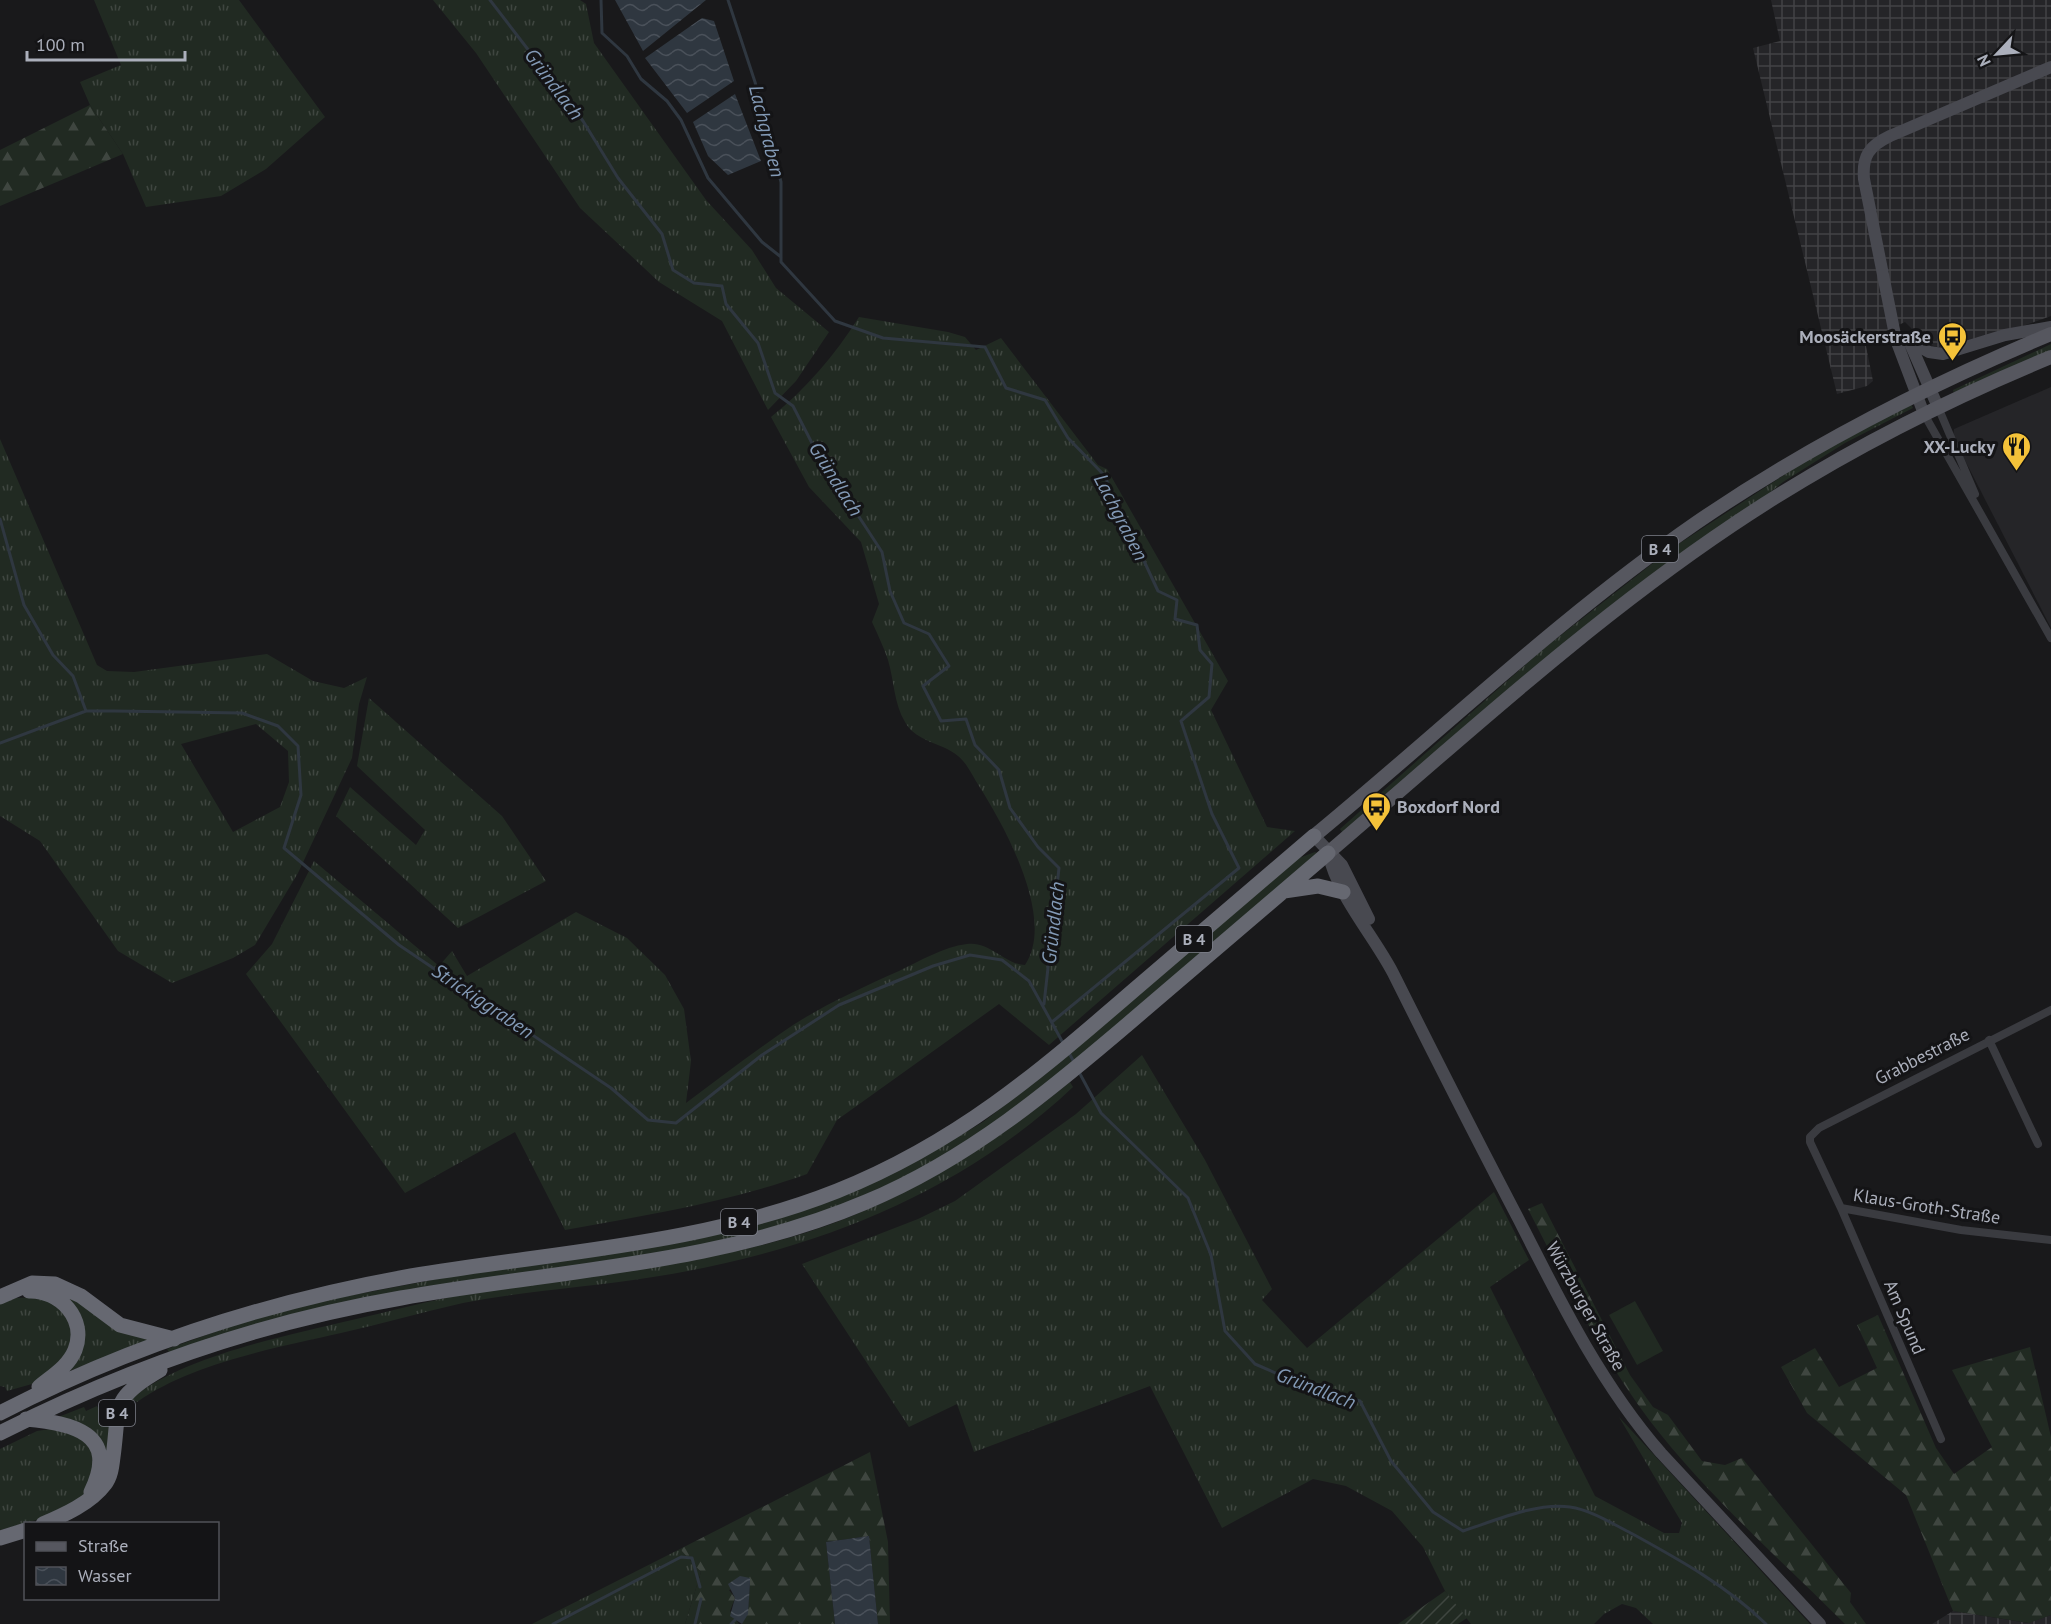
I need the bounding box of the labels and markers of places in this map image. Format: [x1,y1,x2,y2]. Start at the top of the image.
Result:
bus stop icon: Moosäckerstraße [1936,320,1968,362]
place label: Moosäckerstraße [1799,325,1931,348]
restaurant icon: XX-Lucky [2000,430,2032,472]
place label: XX-Lucky [1923,435,1995,458]
bus stop icon: Boxdorf Nord [1360,790,1392,832]
place label: Boxdorf Nord [1397,795,1500,818]

